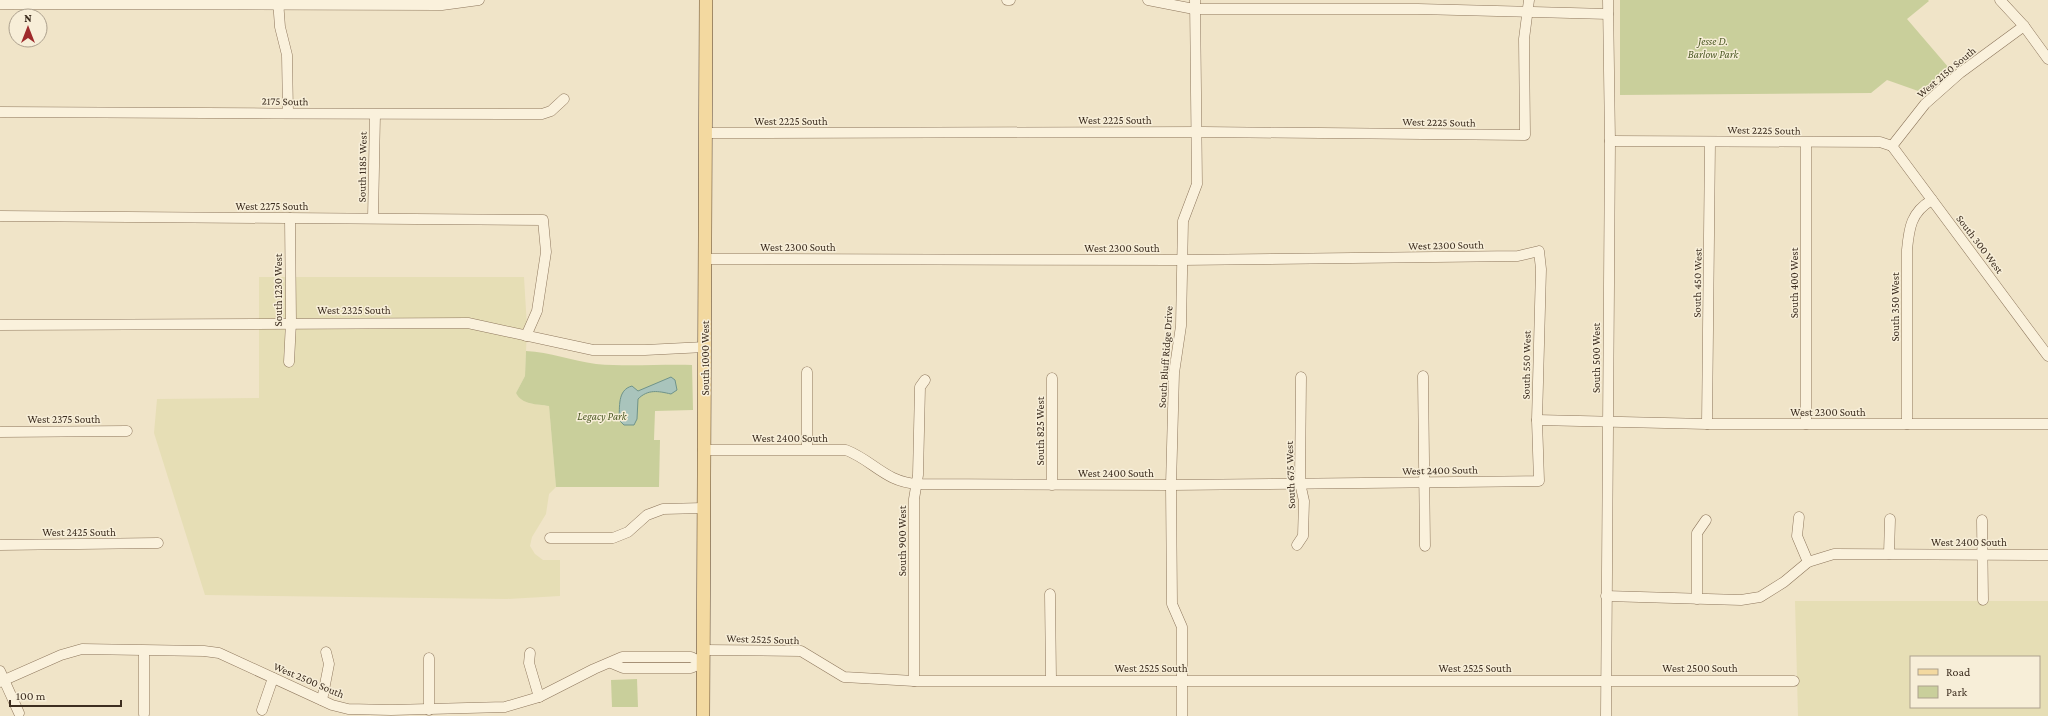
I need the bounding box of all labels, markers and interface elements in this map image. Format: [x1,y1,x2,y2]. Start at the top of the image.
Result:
north arrow [8,8,48,48]
text: N [24,12,32,24]
park label: Jesse D. Barlow Park [1688,35,1739,60]
street label: West 2150 South [1914,44,1978,100]
street label: 2175 South [261,95,309,107]
street label: West 2225 South [1078,114,1152,126]
street label: West 2225 South [754,115,828,127]
street label: West 2225 South [1402,115,1476,129]
street label: West 2225 South [1727,123,1801,137]
street label: South 1185 West [355,131,369,202]
street label: West 2275 South [236,200,309,212]
street label: South 300 West [1954,212,2006,276]
street label: West 2300 South [1408,238,1484,252]
street label: West 2300 South [760,241,836,253]
street label: West 2300 South [1084,242,1160,254]
street label: South 400 West [1788,247,1800,318]
street label: South 450 West [1690,248,1704,318]
street label: South 1230 West [272,253,284,326]
street label: South 350 West [1889,272,1901,342]
street label: West 2325 South [317,304,391,316]
street label: South Bluff Ridge Drive [1155,305,1176,408]
street label: South 1000 West [699,320,711,395]
street label: South 500 West [1590,323,1602,393]
street label: South 550 West [1519,330,1533,400]
street label: South 825 West [1034,396,1046,465]
street label: West 2300 South [1790,406,1866,418]
park label: Legacy Park [577,410,628,423]
street label: West 2375 South [27,413,101,425]
street label: West 2400 South [752,432,828,444]
street label: South 675 West [1283,441,1297,509]
street label: West 2400 South [1402,463,1478,477]
street label: West 2400 South [1078,467,1154,479]
street label: South 900 West [896,505,908,576]
street label: West 2425 South [42,526,116,538]
street label: West 2400 South [1931,536,2007,548]
street label: West 2525 South [726,632,800,646]
legend [1910,656,2040,708]
street label: West 2500 South [272,660,346,700]
street label: West 2525 South [1114,662,1188,674]
street label: West 2525 South [1438,662,1512,674]
street label: West 2500 South [1662,662,1738,674]
text: Road [1946,665,1971,679]
scale bar [10,682,121,708]
text: Park [1946,685,1968,699]
text: 100 m [16,689,46,703]

